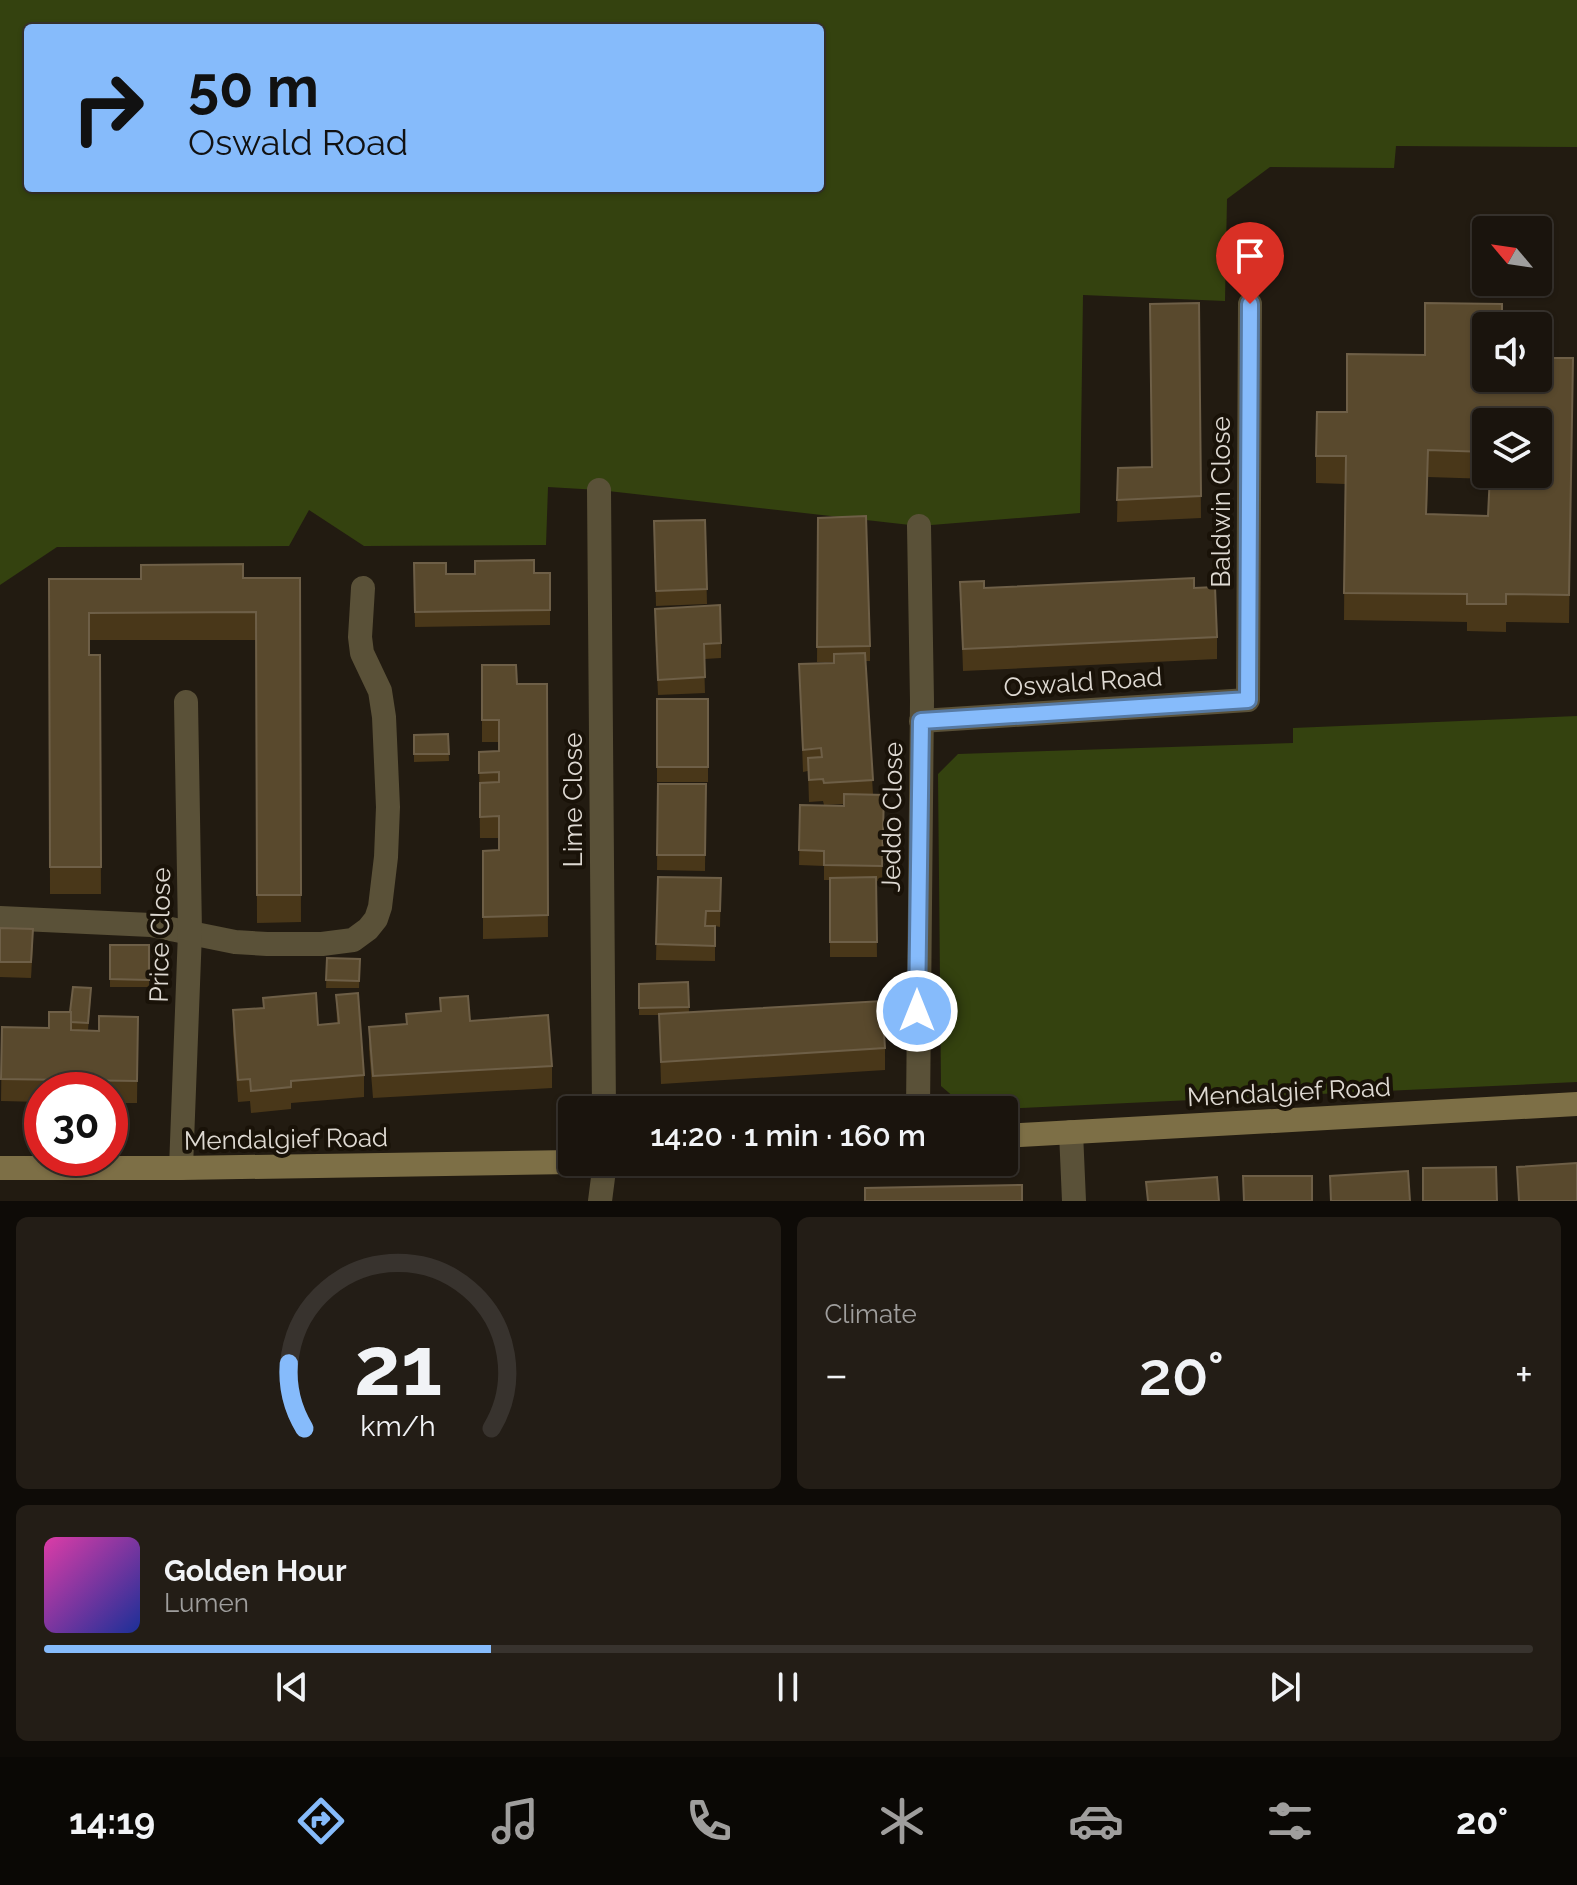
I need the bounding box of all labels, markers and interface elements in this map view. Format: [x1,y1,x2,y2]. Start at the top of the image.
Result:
text: 50 m [188,54,319,120]
icon: right [56,56,160,160]
text: Oswald Road [188,121,408,163]
north arrow [1472,216,1552,296]
map controls [1472,216,1552,488]
pin [1216,222,1284,304]
icon: arrive [1228,234,1272,278]
button: sound [1472,312,1552,392]
button: layers [1472,408,1552,488]
street label: Baldwin Close [1206,416,1236,588]
street label: Oswald Road [1003,661,1163,703]
street label: Lime Close [558,733,588,867]
street label: Jeddo Close [876,742,908,892]
street label: Price Close [144,867,176,1003]
position arrow [875,969,959,1053]
speed limit sign: 30 [24,1072,128,1176]
street label: Mendalgief Road [1186,1072,1392,1112]
text: 14:20 · 1 min · 160 m [650,1118,926,1153]
street label: Mendalgief Road [184,1122,388,1156]
text: Climate [825,1299,917,1329]
text: 21 [354,1317,442,1414]
text: 20° [1139,1339,1224,1409]
text: − [825,1349,848,1400]
text: + [1515,1349,1533,1400]
text: km/h [361,1409,436,1443]
text: Golden Hour [164,1553,347,1588]
text: Lumen [164,1588,249,1618]
icon: previous [270,1665,314,1709]
icon: pause [766,1665,810,1709]
icon: next [1263,1665,1307,1709]
icon: directions [293,1793,349,1849]
icon: music [487,1793,543,1849]
icon: phone [681,1793,737,1849]
icon: climate [874,1793,930,1849]
icon: car [1068,1793,1124,1849]
icon: filters [1262,1793,1318,1849]
text: 14:19 [69,1800,155,1842]
text: 20° [1456,1800,1508,1842]

